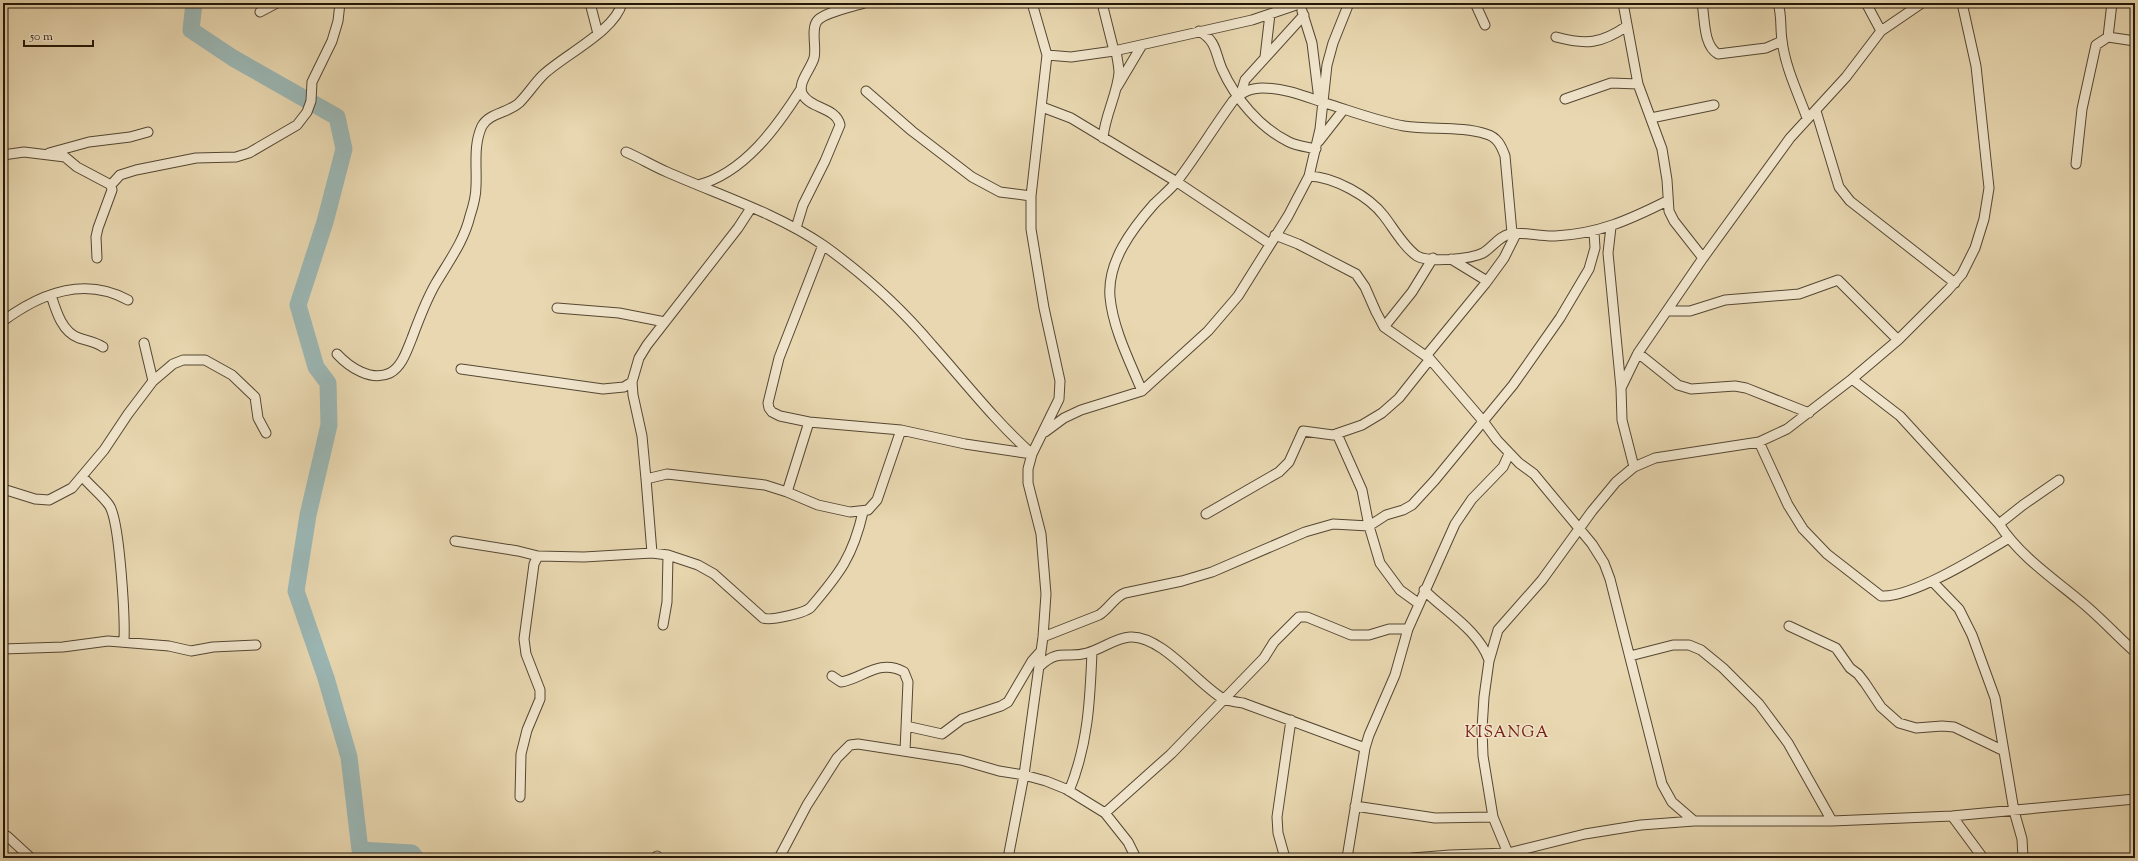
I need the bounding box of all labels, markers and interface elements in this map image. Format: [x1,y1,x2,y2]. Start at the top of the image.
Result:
scale bar [24,22,93,48]
text: 50 m [29,28,53,46]
district label: KISANGA [1465,722,1549,745]

